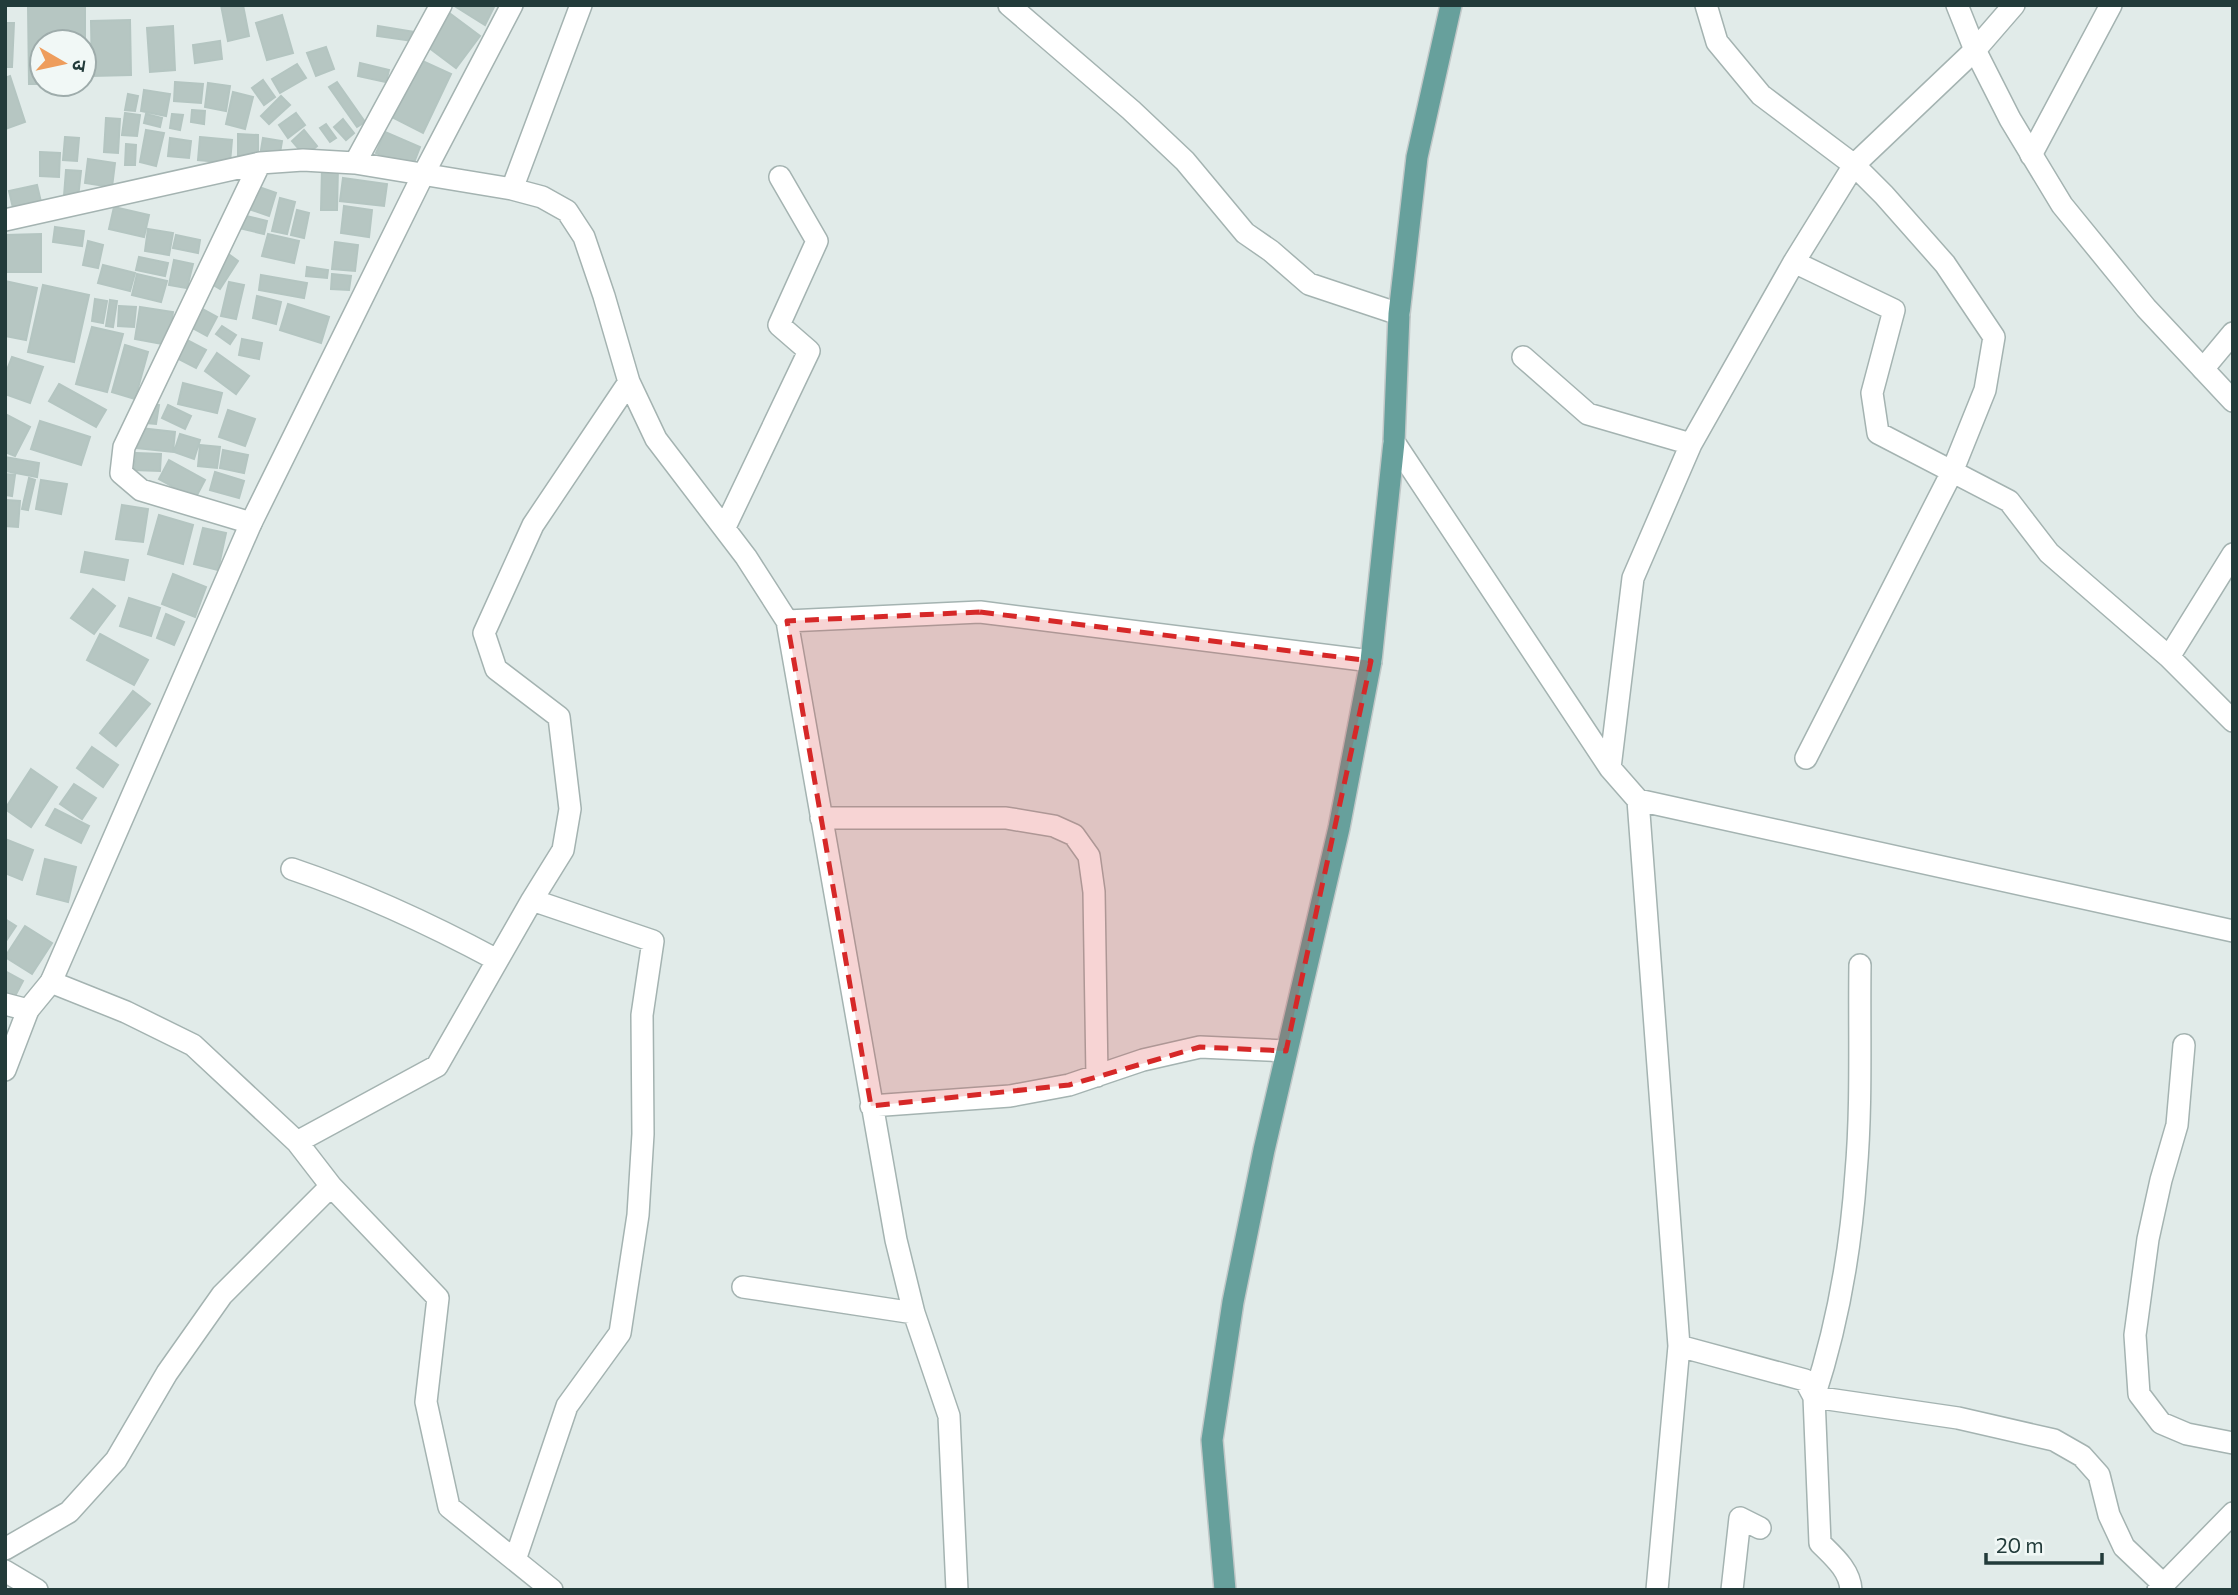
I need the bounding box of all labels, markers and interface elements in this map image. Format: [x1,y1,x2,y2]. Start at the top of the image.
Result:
north arrow [28,28,98,98]
text: उ [68,58,93,74]
scale bar [1986,1522,2102,1566]
text: 20 m [1996,1532,2044,1557]

